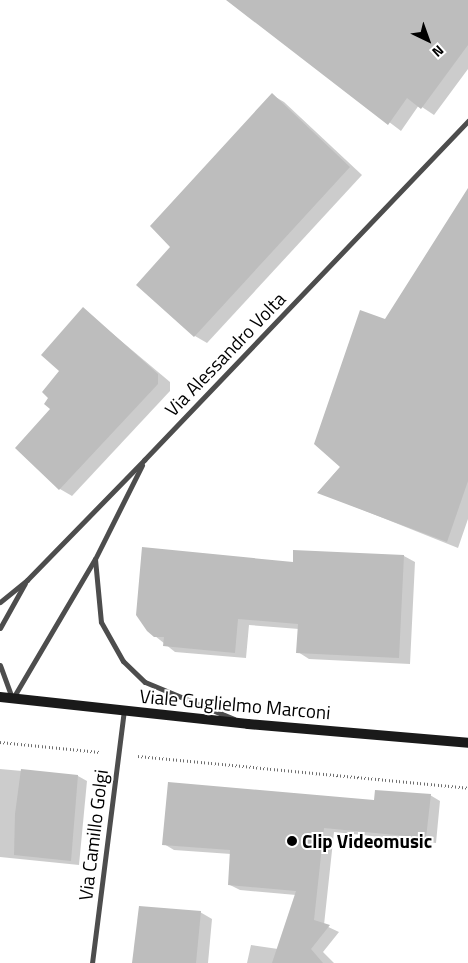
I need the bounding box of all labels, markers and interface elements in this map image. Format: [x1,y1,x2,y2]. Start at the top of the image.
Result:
north arrow [403,15,453,65]
text: N [428,40,449,63]
street label: Via Alessandro Volta [160,287,290,421]
street label: Viale Guglielmo Marconi [139,684,331,724]
street label: Via Camillo Golgi [74,768,112,902]
place label: Clip Videomusic [302,830,432,852]
marker: Clip Videomusic [286,835,298,847]

